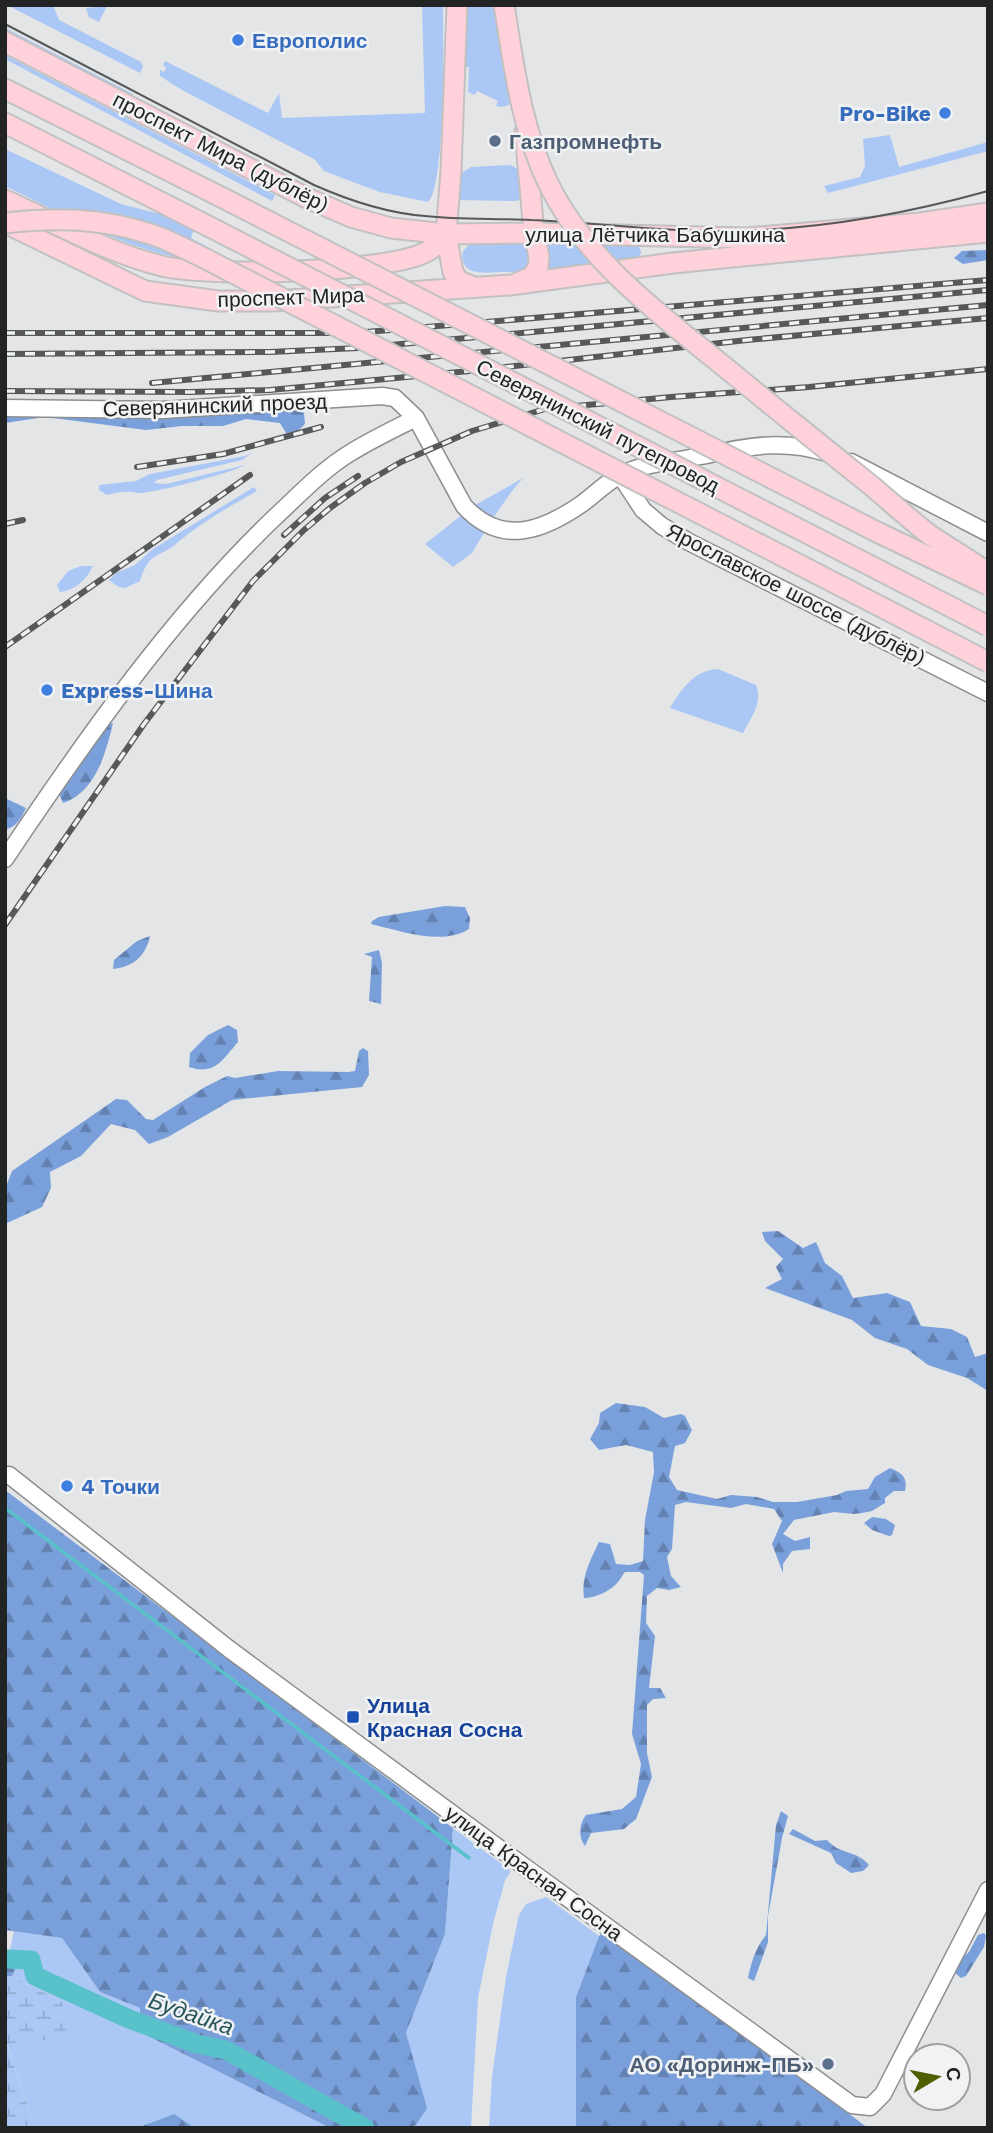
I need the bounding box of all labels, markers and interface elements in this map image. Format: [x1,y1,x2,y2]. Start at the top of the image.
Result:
place label: Европолис [252,28,368,53]
marker: Европолис [230,32,246,48]
street label: проспект Мира (дублёр) [109,87,333,217]
place label: Pro-Bike [839,101,931,126]
marker: Pro-Bike [937,105,953,121]
place label: Газпромнефть [509,129,662,154]
marker: Газпромнефть [487,133,503,149]
street label: улица Лётчика Бабушкина [525,222,785,247]
street label: проспект Мира [217,282,365,312]
street label: Северянинский путепровод [472,354,724,498]
street label: Северянинский проезд [102,389,328,421]
street label: Ярославское шоссе (дублёр) [662,518,930,670]
place label: Express-Шина [61,678,213,703]
marker: Express-Шина [39,682,55,698]
place label: 4 Точки [81,1474,160,1499]
marker: 4 Точки [59,1478,75,1494]
place label: Улица Красная Сосна [367,1693,523,1742]
marker: Улица Красная Сосна [345,1709,361,1725]
street label: улица Красная Сосна [440,1800,628,1946]
water label: Будайка [145,1987,237,2041]
north arrow [902,2042,972,2112]
place label: АО «Доринж-ПБ» [630,2052,814,2077]
marker: АО «Доринж-ПБ» [820,2056,836,2072]
text: С [941,2065,966,2083]

